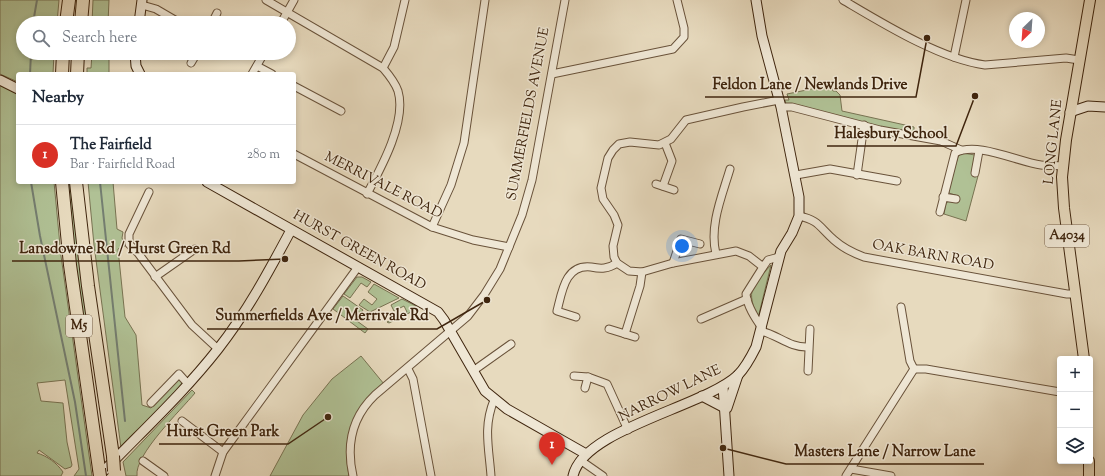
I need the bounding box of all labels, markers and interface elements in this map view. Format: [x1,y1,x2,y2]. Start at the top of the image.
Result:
north arrow [1009,12,1045,48]
search box [16,16,296,60]
street label: SUMMERFIELDS AVENUE [502,25,556,202]
icon: search [30,27,52,49]
text: Search here [62,28,137,49]
callout: Feldon Lane / Newlands Drive [705,70,916,97]
text: Feldon Lane / Newlands Drive [712,75,908,96]
text: Nearby [32,86,84,110]
street label: LONG LANE [1040,98,1068,185]
callout: Halesbury School [827,119,956,146]
text: Halesbury School [834,124,949,145]
text: The Fairfield [70,135,152,156]
text: 1 [43,146,47,164]
text: 280 m [247,146,280,164]
street label: MERRIVALE ROAD [321,148,445,224]
text: Bar · Fairfield Road [70,156,175,174]
street label: HURST GREEN ROAD [289,206,429,296]
road number: A4034 [1045,225,1089,247]
callout: Lansdowne Rd / Hurst Green Rd [12,234,239,261]
street label: OAK BARN ROAD [871,235,995,277]
your location [672,236,692,256]
text: Lansdowne Rd / Hurst Green Rd [19,239,231,260]
callout: Summerfields Ave / Merrivale Rd [207,302,437,329]
text: Summerfields Ave / Merrivale Rd [215,306,429,327]
road number: M5 [66,315,92,337]
map controls [1057,356,1093,464]
button: + [1057,356,1093,392]
street label: NARROW LANE [615,360,725,427]
button: − [1057,392,1093,428]
callout: Hurst Green Park [159,417,288,444]
text: Hurst Green Park [167,422,280,443]
button: layers [1057,428,1093,464]
pin: 1 [539,432,565,465]
callout: Masters Lane / Narrow Lane [786,437,984,464]
text: Masters Lane / Narrow Lane [794,442,976,463]

